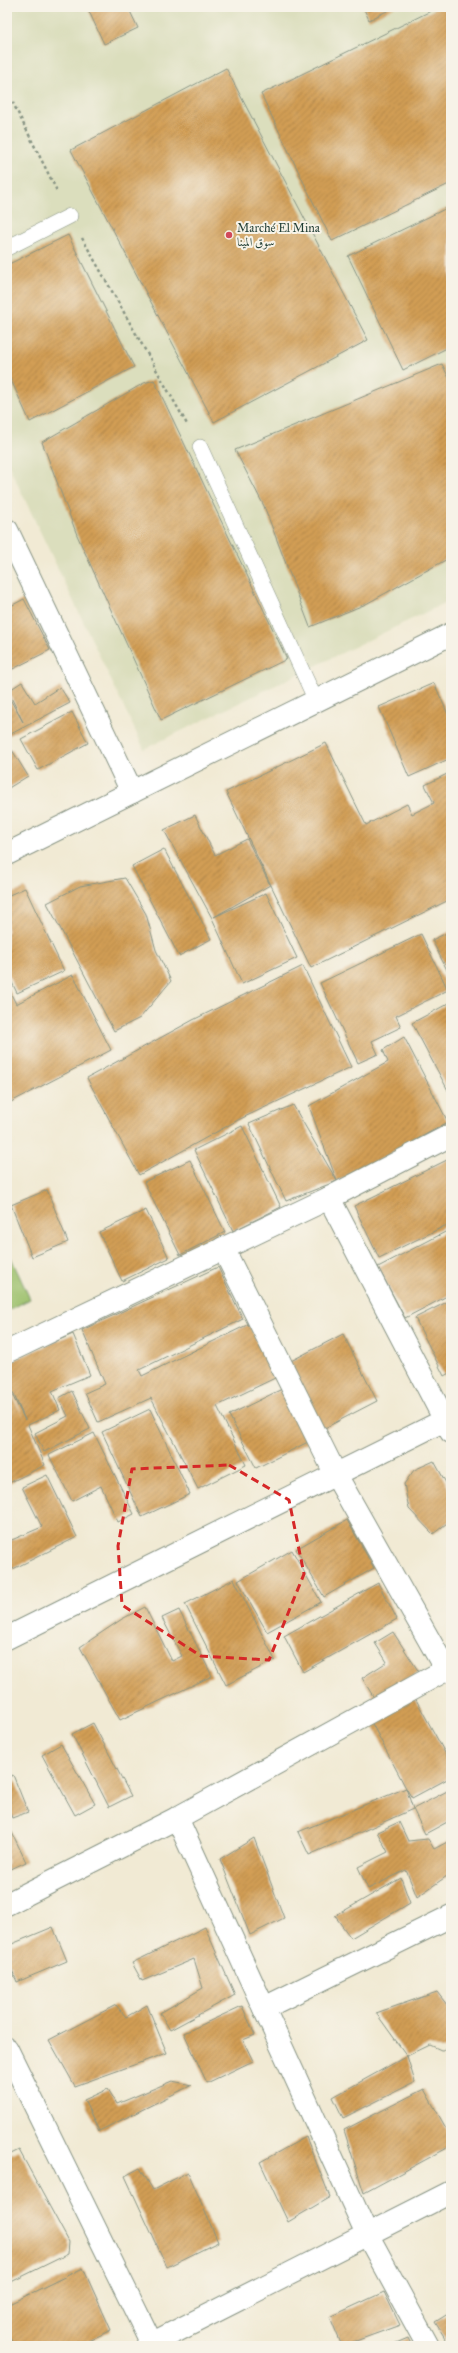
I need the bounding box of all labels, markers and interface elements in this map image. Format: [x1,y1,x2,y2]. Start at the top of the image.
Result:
place label: Marché El Mina سوق المينا [237,221,321,250]
marker: Marché El Mina سوق المينا [224,230,234,240]

